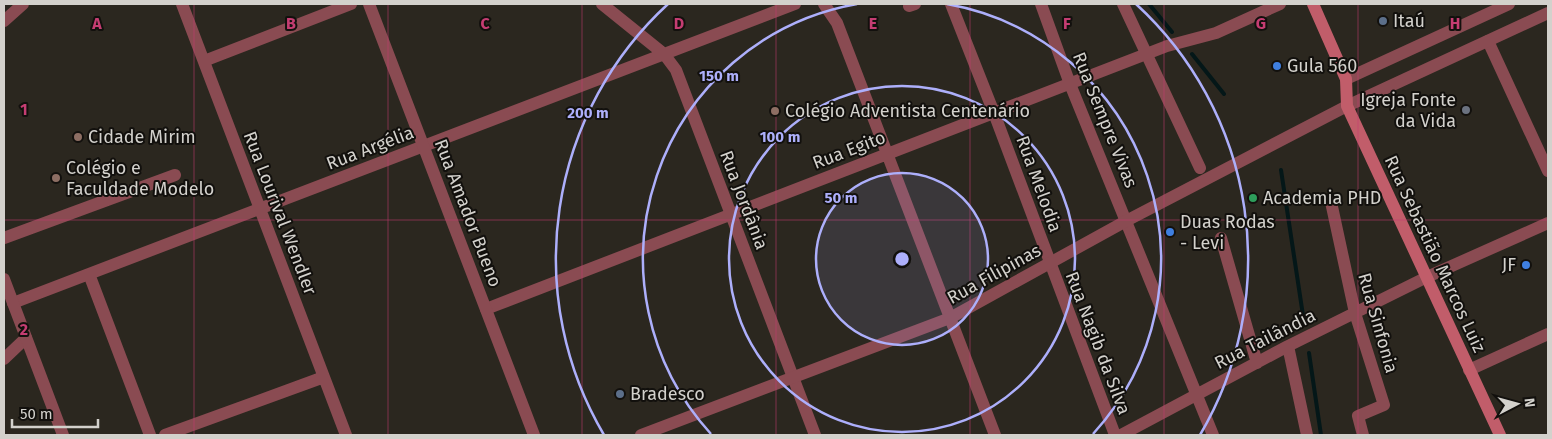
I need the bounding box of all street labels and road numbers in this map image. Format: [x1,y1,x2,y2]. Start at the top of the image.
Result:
street label: Rua Sempre Vivas [1068,49,1142,191]
street label: Rua Argélia [323,121,417,175]
street label: Rua Egito [809,126,889,174]
street label: Rua Lourival Wendler [239,128,321,298]
street label: Rua Melodia [1011,133,1067,235]
street label: Rua Amador Bueno [430,136,506,290]
street label: Rua Jordânia [715,147,773,253]
street label: Rua Sebastião Marcos Luiz [1380,152,1490,356]
street label: Rua Filipinas [943,239,1045,309]
street label: Rua Nagib da Silva [1061,268,1135,418]
street label: Rua Sinfonia [1353,270,1403,376]
street label: Rua Tailândia [1211,304,1319,374]

